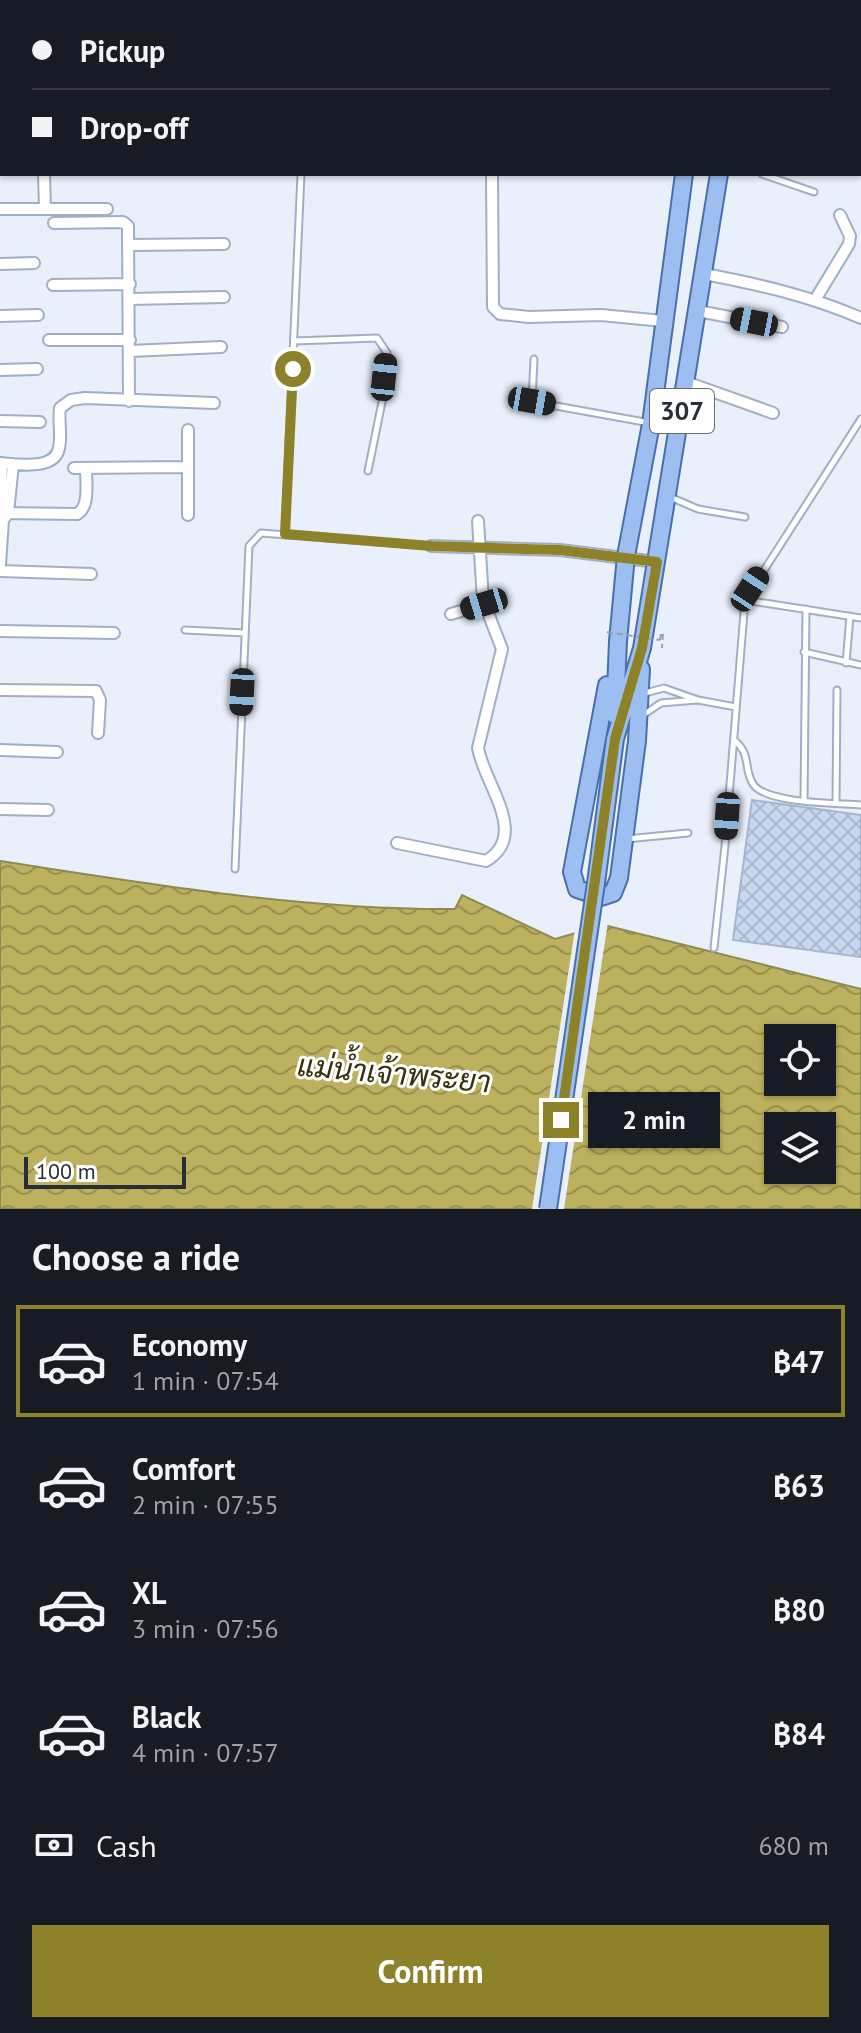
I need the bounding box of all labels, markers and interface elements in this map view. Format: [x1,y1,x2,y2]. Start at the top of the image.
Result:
text: Pickup [80,31,165,70]
text: Drop-off [80,108,188,147]
car [728,306,780,338]
route start [275,351,311,387]
car [370,352,398,402]
car [506,385,558,417]
road number: 307 [650,389,714,433]
car [727,562,773,616]
car [458,586,510,622]
car [229,667,255,717]
car [713,791,741,841]
map controls [764,1024,836,1184]
button: locate [764,1024,836,1096]
water label: แม่น้ำเจ้าพระยา [296,1039,493,1100]
callout: 2 min [589,1092,721,1148]
route end [543,1102,579,1138]
text: 2 min [622,1103,686,1136]
button: layers [764,1112,836,1184]
scale bar [24,1153,186,1189]
text: 100 m [36,1157,96,1185]
text: Choose a ride [32,1233,240,1280]
icon: car [36,1325,108,1397]
text: Economy [132,1325,247,1364]
text: ฿47 [773,1342,825,1381]
text: 1 min · 07:54 [132,1364,279,1397]
icon: car [36,1449,108,1521]
text: Comfort [132,1449,235,1488]
text: ฿63 [773,1466,825,1505]
text: 2 min · 07:55 [132,1488,279,1521]
icon: car [36,1573,108,1645]
text: XL [132,1573,166,1612]
text: ฿80 [773,1590,825,1629]
text: 3 min · 07:56 [132,1612,279,1645]
icon: car [36,1697,108,1769]
text: Black [132,1697,201,1736]
text: ฿84 [773,1714,825,1753]
text: 4 min · 07:57 [132,1736,279,1769]
icon: cash [32,1823,76,1867]
text: Cash [96,1826,157,1865]
text: 680 m [758,1829,829,1862]
button: Confirm [32,1925,829,2017]

